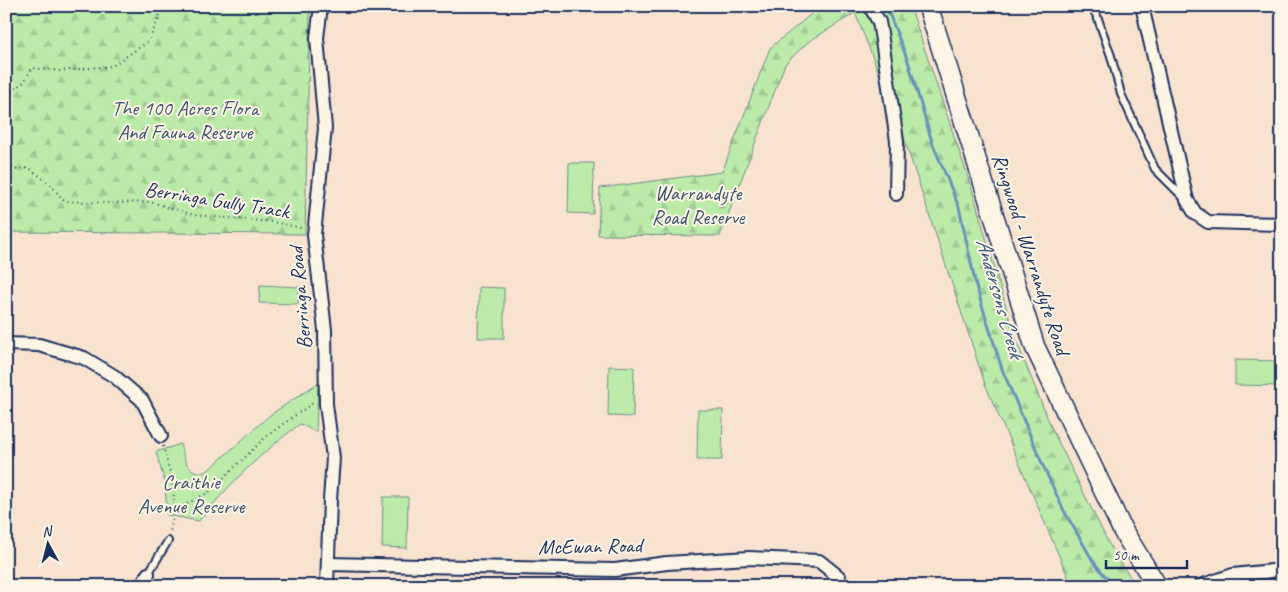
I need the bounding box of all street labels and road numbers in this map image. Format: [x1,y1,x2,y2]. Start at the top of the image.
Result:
street label: Ringwood - Warrandyte Road [986,150,1077,361]
street label: Berringa Gully Track [143,176,293,225]
street label: Berringa Road [282,242,317,350]
street label: McEwan Road [538,532,646,560]

